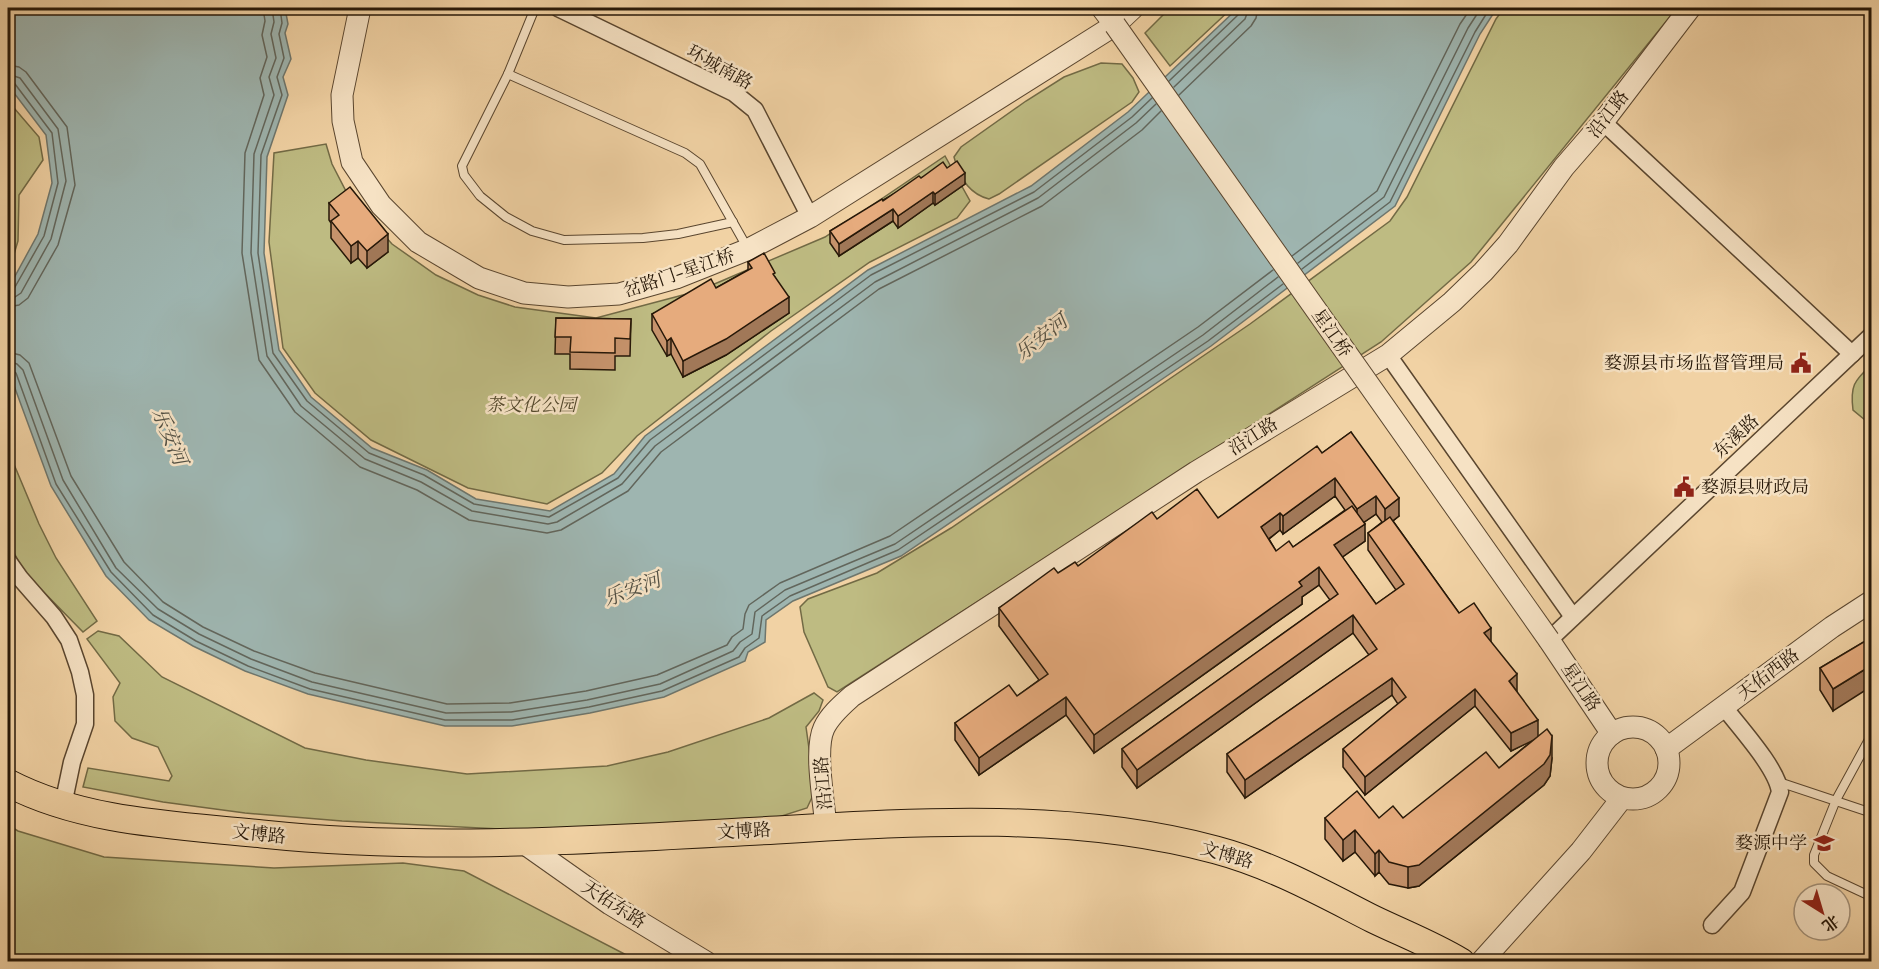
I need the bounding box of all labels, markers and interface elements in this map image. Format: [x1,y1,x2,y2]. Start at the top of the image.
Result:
street label: 环城南路 [682,39,757,96]
street label: 沿江路 [1582,85,1635,143]
street label: 岔路门-星江桥 [620,243,738,304]
street label: 星江桥 [1306,304,1357,363]
water label: 乐安河 [1009,306,1076,367]
place label: 婺源县市场监督管理局 [1604,351,1784,376]
public building icon: 婺源县市场监督管理局 [1789,351,1813,375]
park label: 茶文化公园 [486,393,579,418]
water label: 乐安河 [145,403,195,472]
street label: 东溪路 [1708,409,1765,464]
street label: 沿江路 [1224,412,1283,461]
public building icon: 婺源县财政局 [1672,475,1696,499]
place label: 婺源县财政局 [1701,475,1809,500]
water label: 乐安河 [599,565,668,613]
street label: 天佑西路 [1732,643,1805,706]
street label: 星江路 [1555,658,1606,717]
street label: 沿江路 [809,755,838,811]
street label: 文博路 [716,818,772,845]
street label: 文博路 [231,819,287,850]
place label: 婺源中学 [1735,831,1807,856]
school or university icon: 婺源中学 [1812,831,1836,855]
street label: 文博路 [1197,836,1256,875]
street label: 天佑东路 [577,874,651,935]
north arrow [1792,882,1852,942]
text: 北 [1817,910,1843,937]

